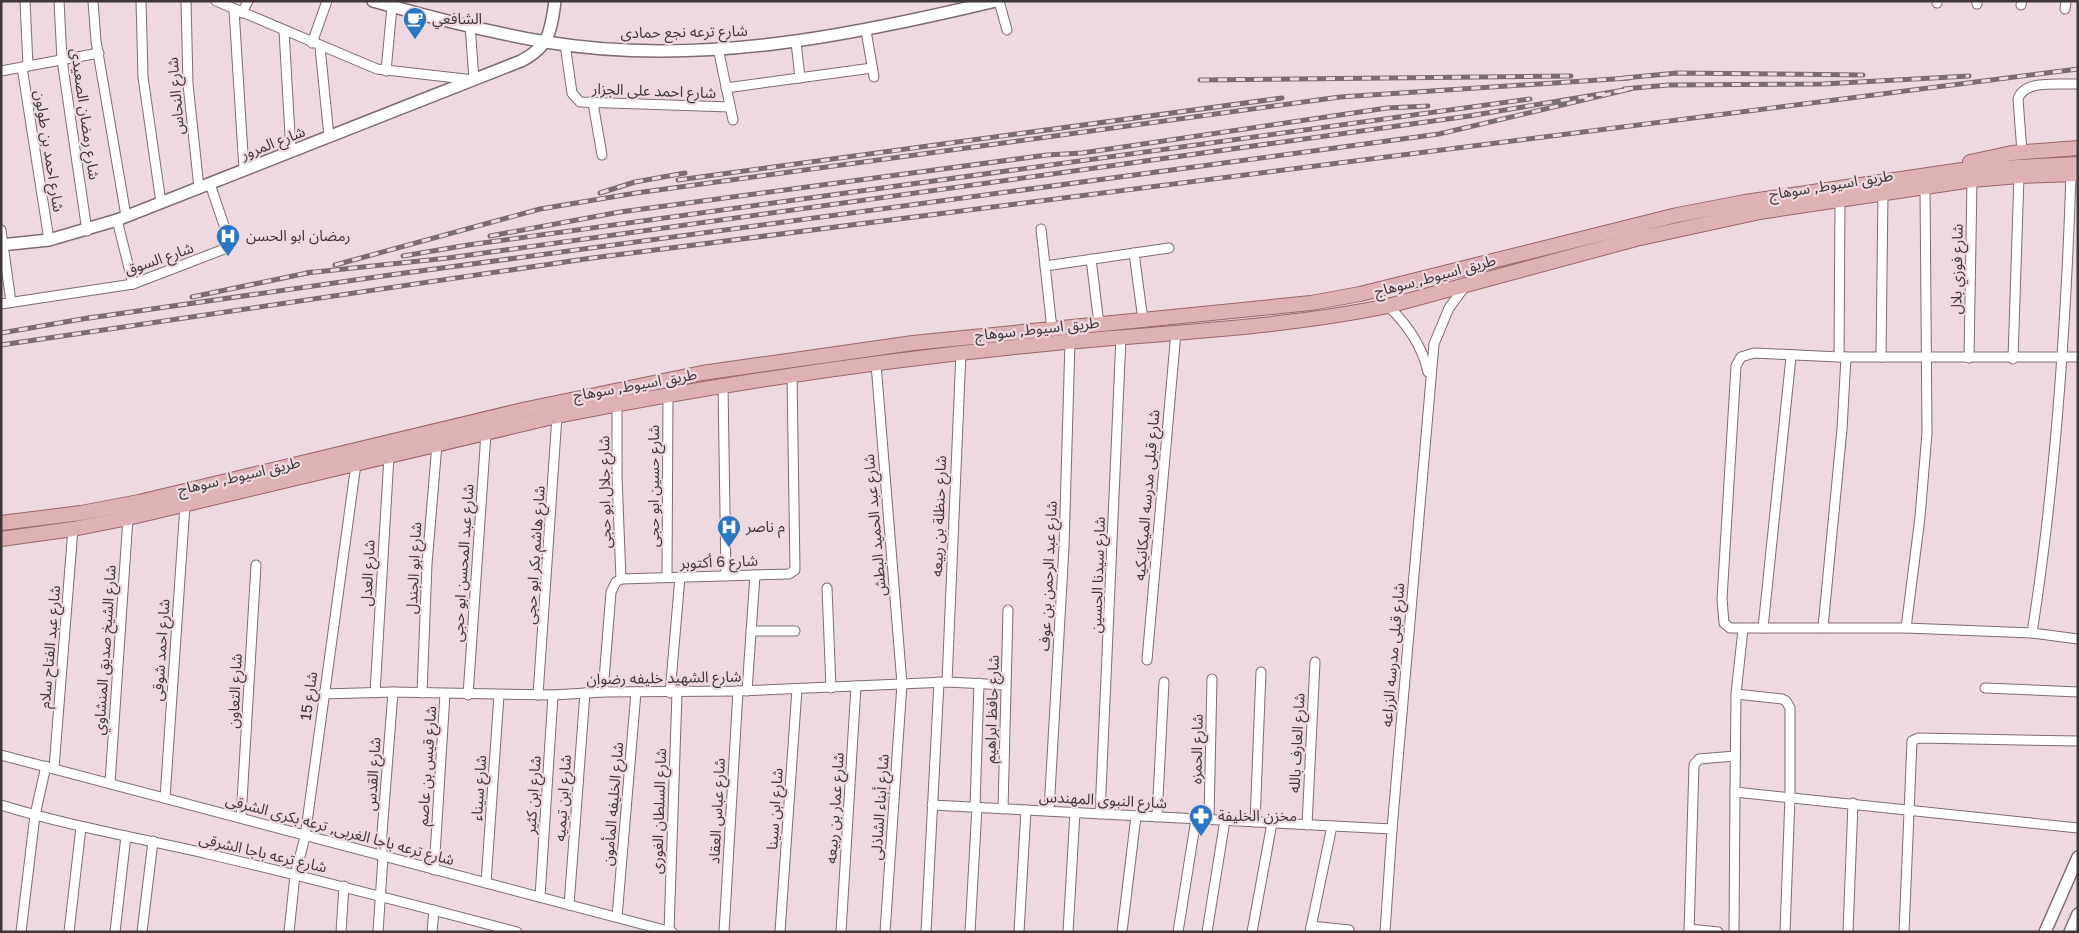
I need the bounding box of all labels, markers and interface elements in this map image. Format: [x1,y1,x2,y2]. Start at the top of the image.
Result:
cafe icon: الشافعي [402,6,428,40]
place label: الشافعي [432,9,482,30]
street label: شارع ترعه نجع حمادى [620,21,748,45]
street label: شارع رمضان الصعيدى [64,47,104,182]
street label: شارع النحاس [163,56,191,136]
street label: شارع احمد على الجزار [590,79,717,105]
street label: شارع احمد بن طولون [28,89,69,214]
street label: شارع المرور [237,122,309,167]
street label: طريق اسيوط, سوهاج [1767,165,1895,207]
hospital icon: رمضان ابو الحسن [215,223,241,257]
street label: شارع فوزي بلال [1946,223,1970,315]
place label: رمضان ابو الحسن [246,226,351,245]
street label: شارع السوق [122,238,197,282]
street label: طريق اسيوط, سوهاج [1372,250,1499,304]
street label: طريق اسيوط, سوهاج [974,312,1101,347]
street label: طريق اسيوط, سوهاج [571,364,699,408]
street label: شارع قبلى مدرسه الميكانيكيه [1130,408,1166,582]
street label: شارع حسين ابو حجى [644,424,666,547]
street label: شارع جلال ابو حجى [594,435,618,549]
street label: طريق اسيوط, سوهاج [176,452,303,502]
street label: شارع عبد الحميد البطش [859,453,893,597]
street label: شارع حنظلة بن ربيعه [927,455,953,577]
street label: شارع عبد المحسن ابو حجى [447,483,481,643]
street label: شارع هاشم بكر ابو حجى [520,485,552,625]
street label: شارع عبد الرحمن بن عوف [1034,500,1064,652]
hospital icon: م ناصر [716,514,742,548]
street label: شارع سيدنا الحسين [1086,516,1112,634]
place label: م ناصر [745,517,785,538]
street label: شارع ابو الجندل [402,521,428,615]
street label: شارع العدل [356,539,382,607]
street label: شارع 6 أكتوبر [679,551,759,575]
street label: شارع الشيخ صديق المنشاوي [89,564,123,736]
street label: شارع قبلى مدرسه الزراعه [1377,582,1411,728]
street label: شارع عبد الفتاح سلام [35,584,67,710]
street label: شارع احمد شوقى [147,598,177,702]
street label: شارع التعاون [223,653,249,729]
street label: شارع حافظ ابراهيم [980,654,1006,764]
street label: شارع الشهيد خليفه رضوان [586,667,742,691]
street label: شارع 15 [296,670,324,722]
street label: شارع العارف بالله [1284,692,1312,794]
street label: شارع قيس بن عاصم [413,705,443,827]
street label: شارع الحمزه [1186,714,1210,784]
street label: شارع القدس [360,736,388,812]
street label: شارع الخليفه المأمون [598,741,630,867]
street label: شارع السلطان الغورى [647,747,673,874]
street label: شارع عمار بن ربيعه [821,752,851,864]
street label: شارع أبناء الشاذلى [866,753,896,861]
street label: شارع سيناء [467,754,493,822]
street label: شارع ابن تيميه [550,754,578,842]
street label: شارع ابن كثير [520,755,548,836]
street label: شارع عباس العقاد [704,757,732,865]
street label: شارع ابن سينا [762,767,790,851]
street label: شارع النبوى المهندس [1038,787,1168,815]
street label: شارع ترعه باجا الغربى, ترعه بكرى الشرقى [223,790,457,872]
pharmacy icon: مخزن الخليفة [1188,803,1214,837]
place label: مخزن الخليفة [1218,806,1297,825]
street label: شارع ترعه باجا الشرقى [197,829,329,879]

